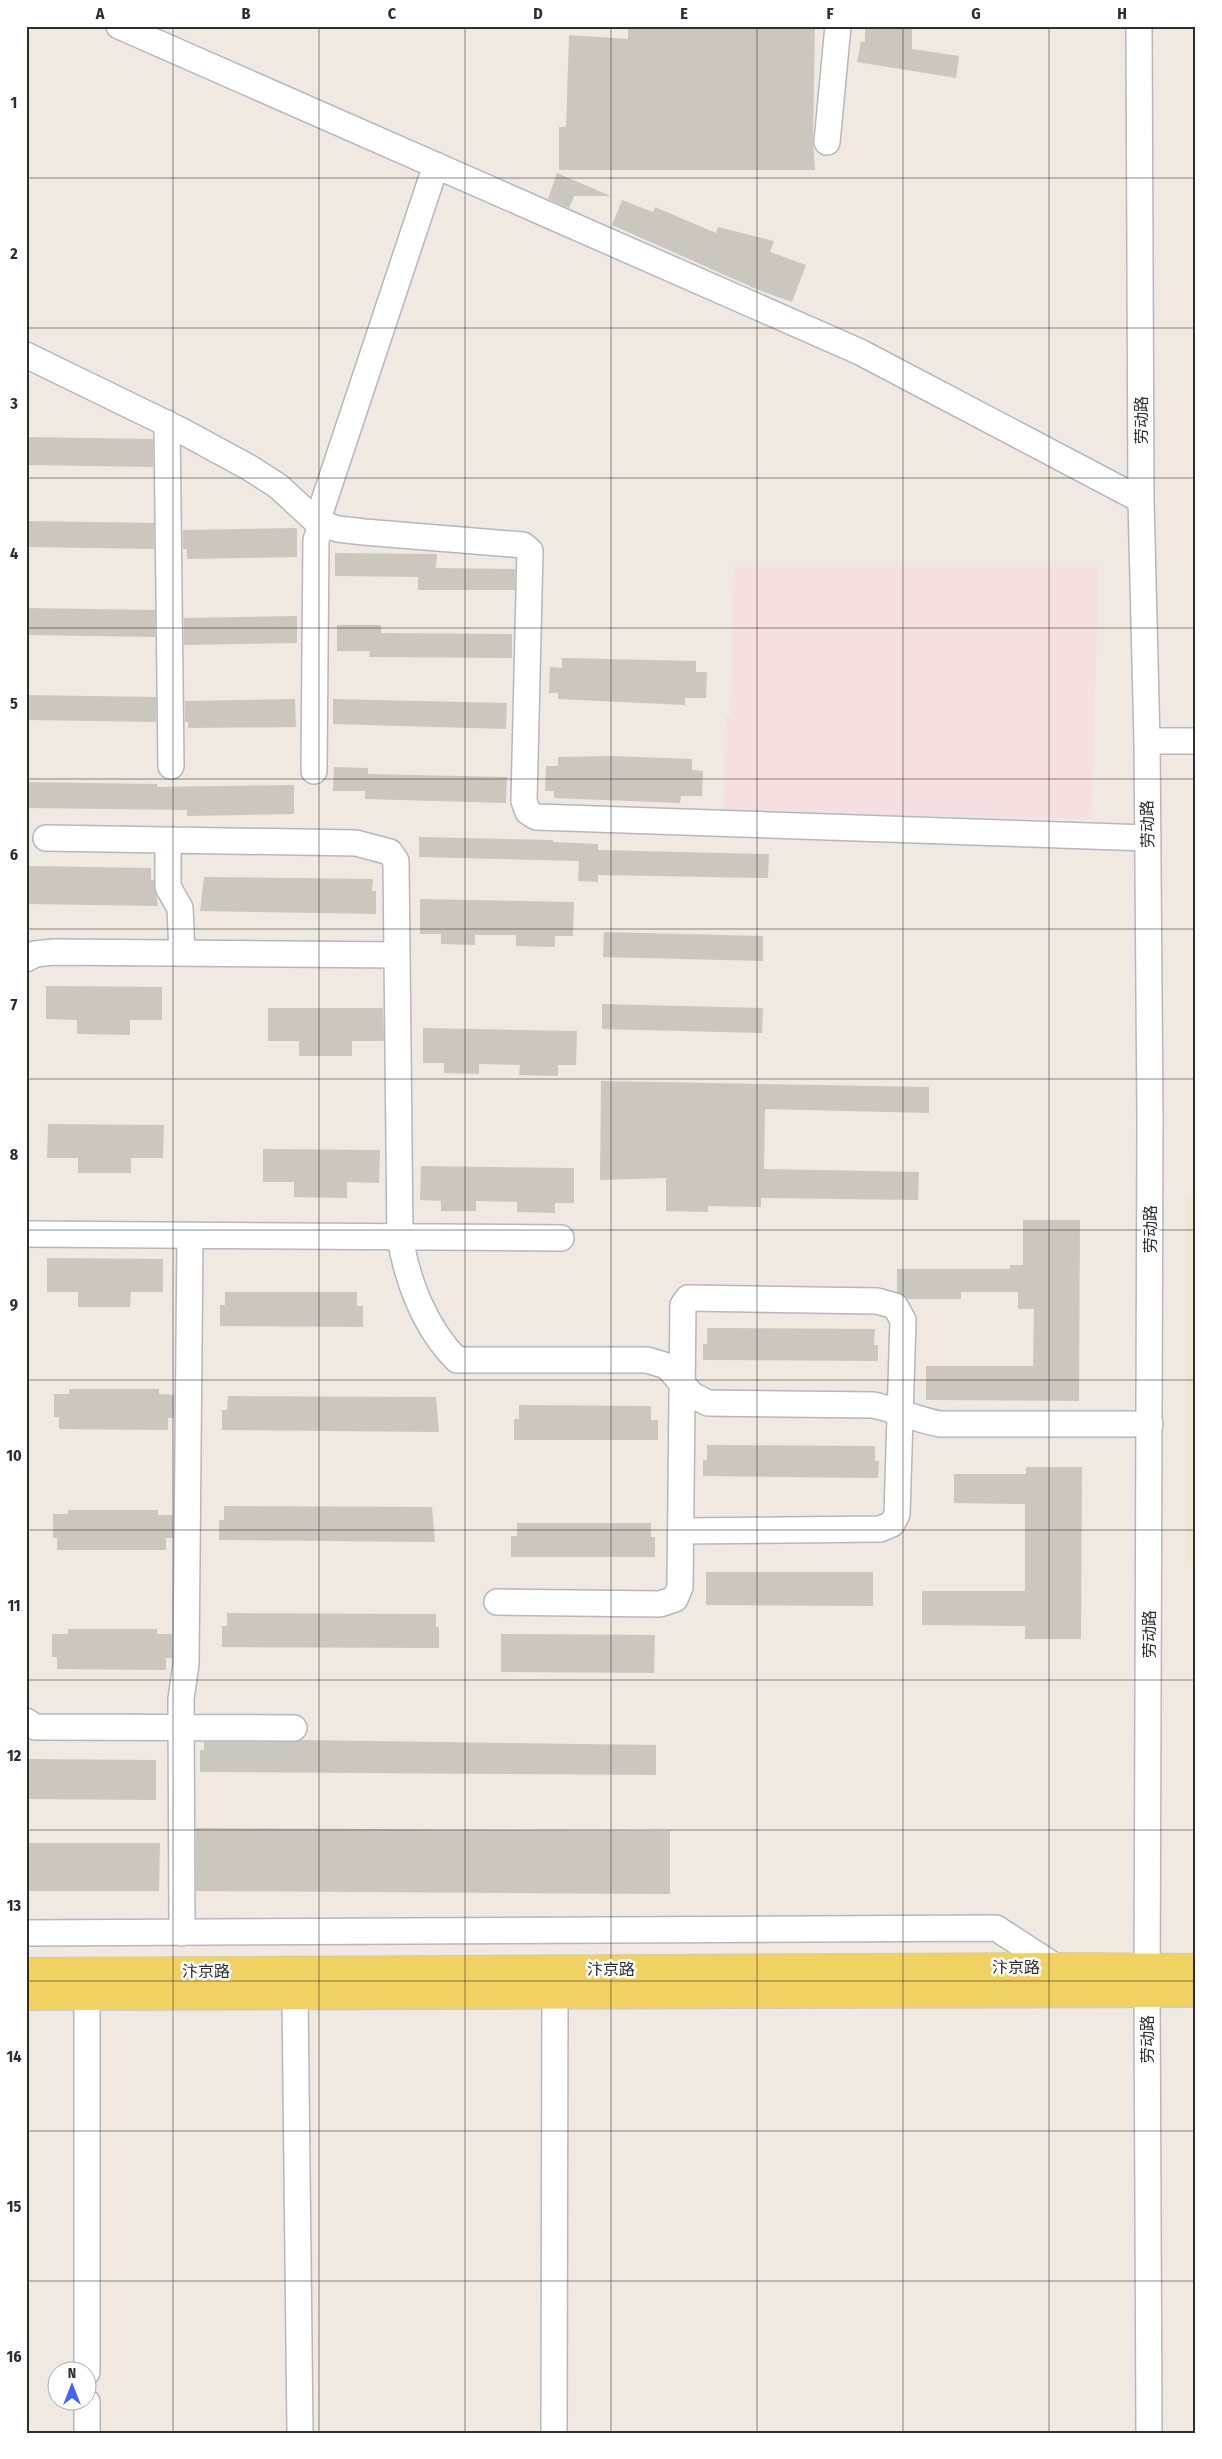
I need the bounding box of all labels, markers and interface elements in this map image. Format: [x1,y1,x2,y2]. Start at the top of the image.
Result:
text: A [95,4,105,23]
text: B [242,4,251,23]
text: C [388,4,397,23]
text: D [533,4,543,23]
text: E [680,4,688,23]
text: F [826,4,834,23]
text: G [971,4,981,23]
text: H [1117,4,1127,23]
text: 1 [11,93,17,112]
text: 2 [9,244,18,263]
text: 3 [9,394,18,413]
street label: 劳动路 [1132,396,1151,444]
text: 4 [10,544,18,563]
text: 5 [10,694,18,713]
street label: 劳动路 [1138,800,1157,848]
text: 6 [10,845,18,864]
text: 7 [11,995,18,1014]
text: 8 [10,1145,19,1164]
street label: 劳动路 [1141,1205,1160,1253]
text: 9 [10,1295,18,1314]
text: 10 [6,1446,22,1465]
text: 11 [7,1596,21,1615]
street label: 劳动路 [1140,1610,1159,1658]
text: 12 [7,1746,22,1765]
text: 13 [7,1896,22,1915]
street label: 汴京路 [992,1958,1040,1977]
street label: 汴京路 [587,1960,635,1979]
street label: 汴京路 [182,1962,230,1981]
street label: 劳动路 [1138,2015,1157,2063]
text: 14 [7,2047,22,2066]
text: 15 [7,2197,21,2216]
text: 16 [6,2347,22,2366]
north arrow [48,2362,98,2412]
text: N [68,2365,76,2382]

